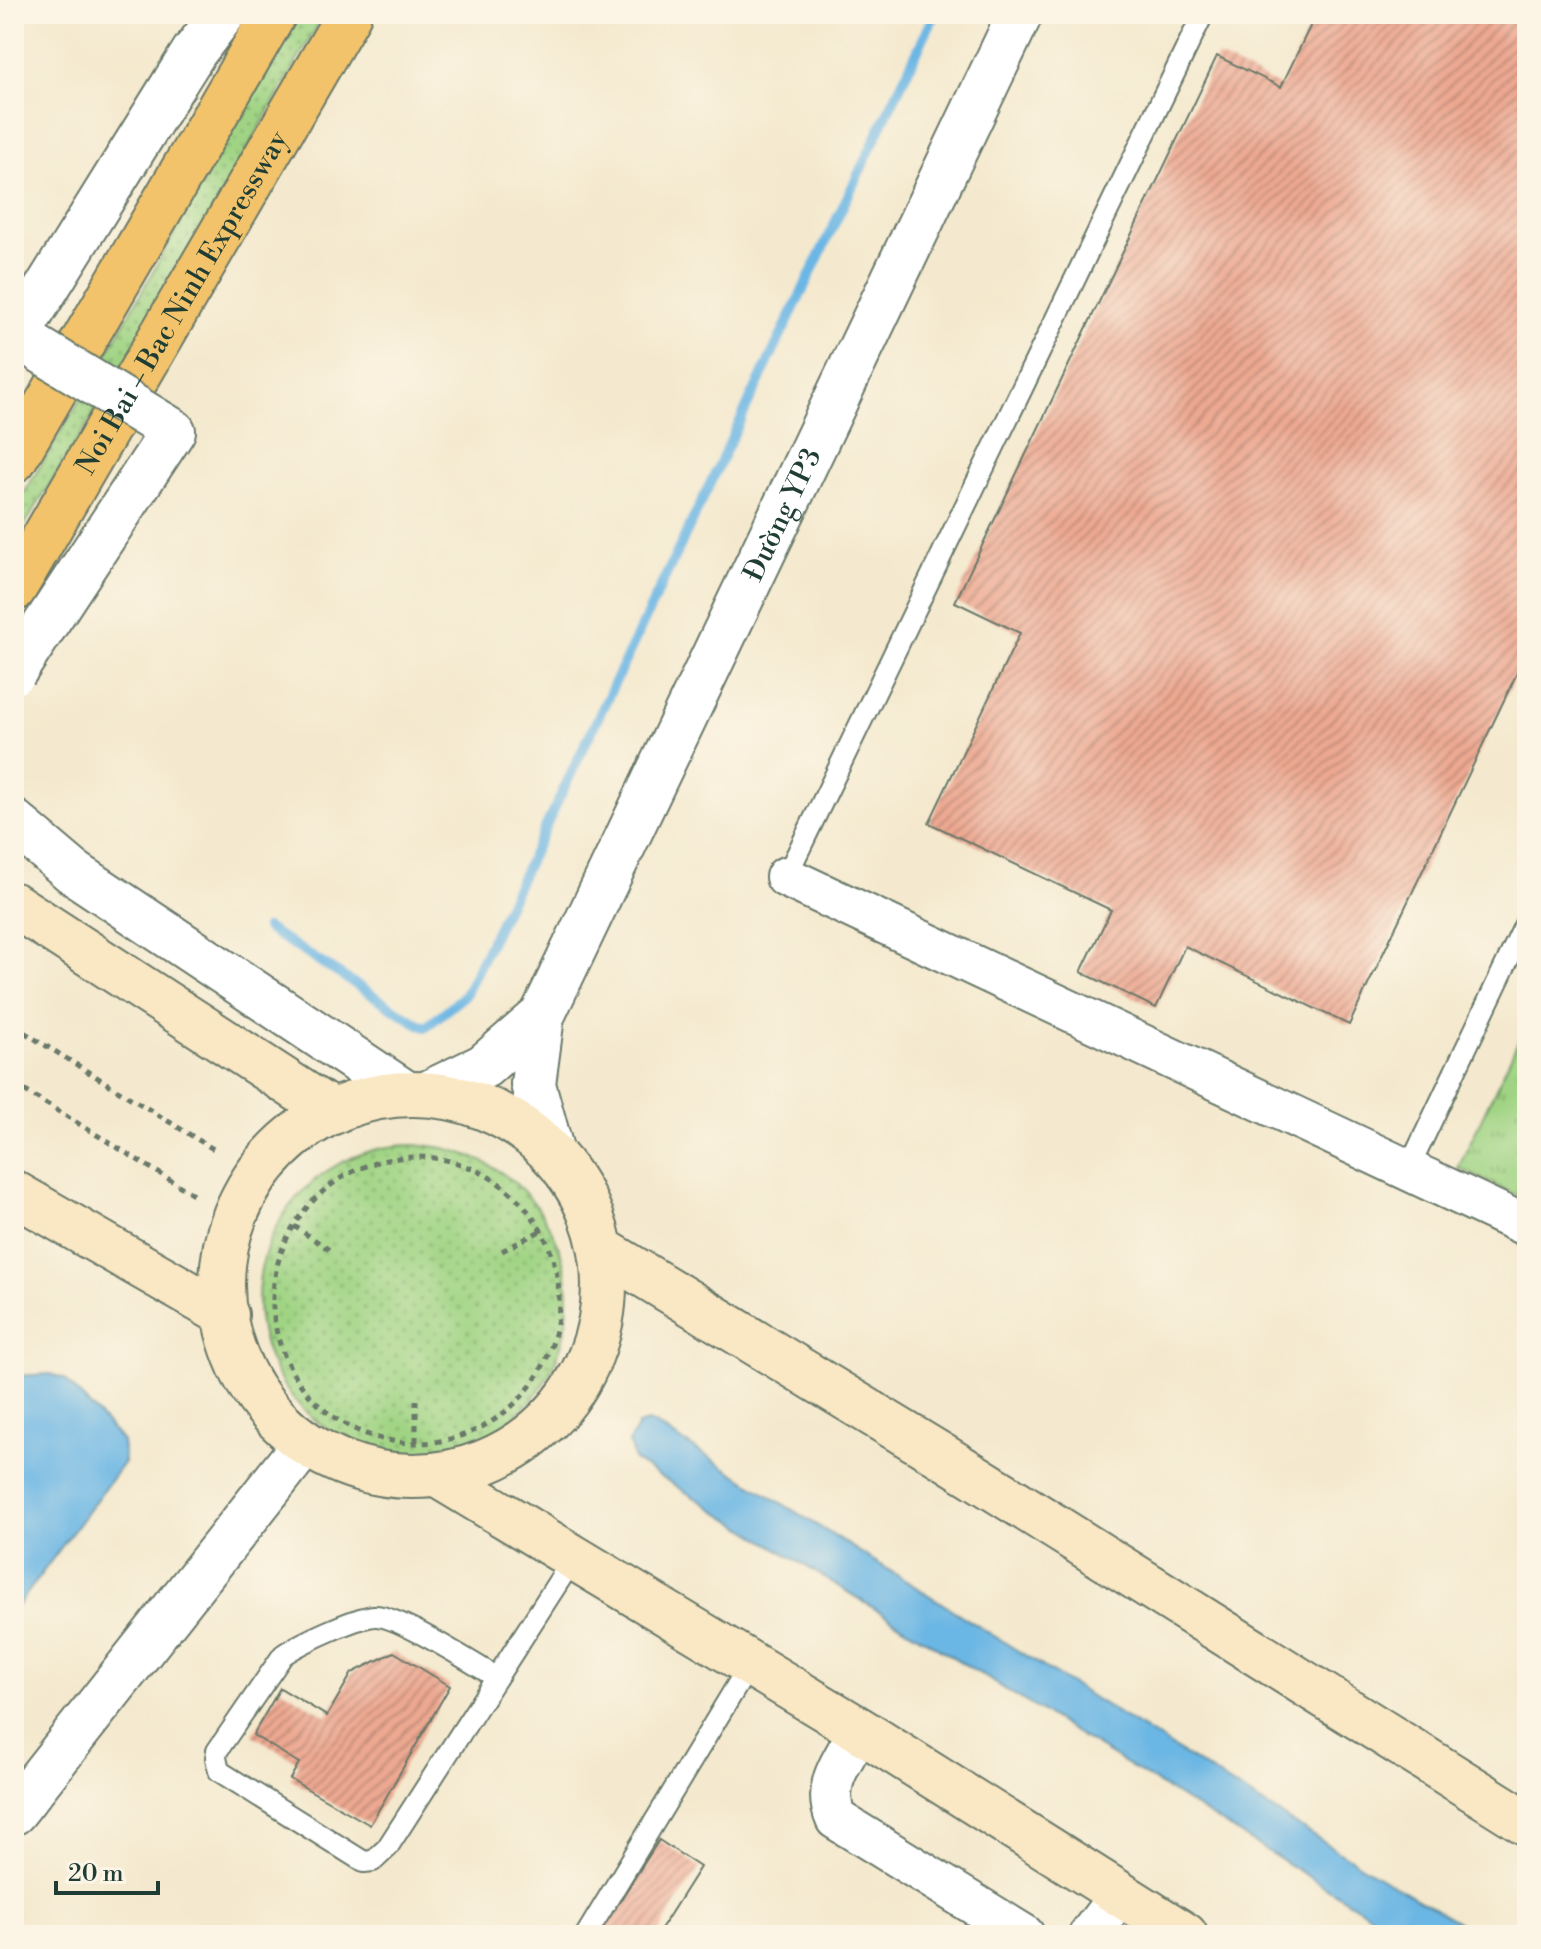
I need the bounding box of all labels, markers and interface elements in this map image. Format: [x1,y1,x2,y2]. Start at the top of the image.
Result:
street label: Noi Bai – Bac Ninh Expressway [69,124,296,481]
street label: Đường YP3 [736,443,829,587]
scale bar [56,1845,158,1895]
text: 20 m [68,1859,124,1889]

